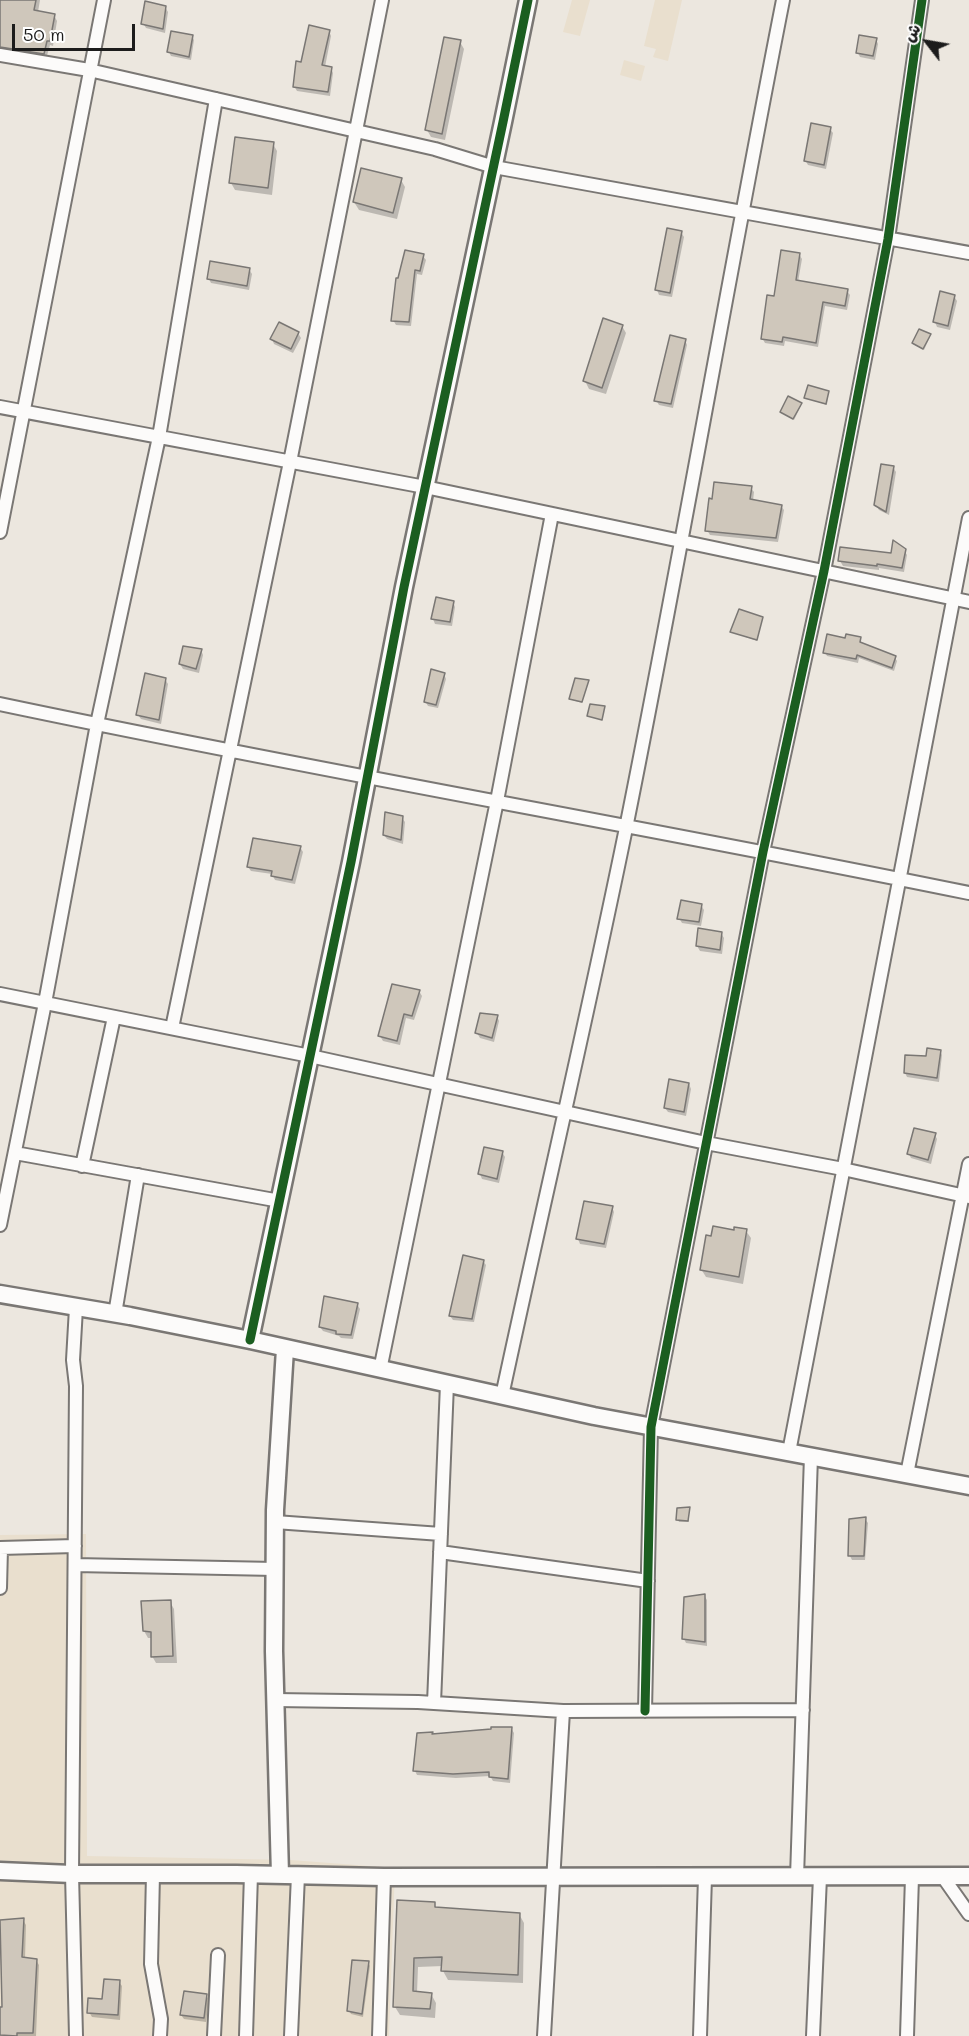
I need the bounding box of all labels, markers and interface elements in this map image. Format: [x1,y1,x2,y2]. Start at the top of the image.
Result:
scale bar [15,12,138,50]
north arrow [897,12,957,72]
text: ش [898,20,925,45]
text: 50 m [23,22,65,46]

